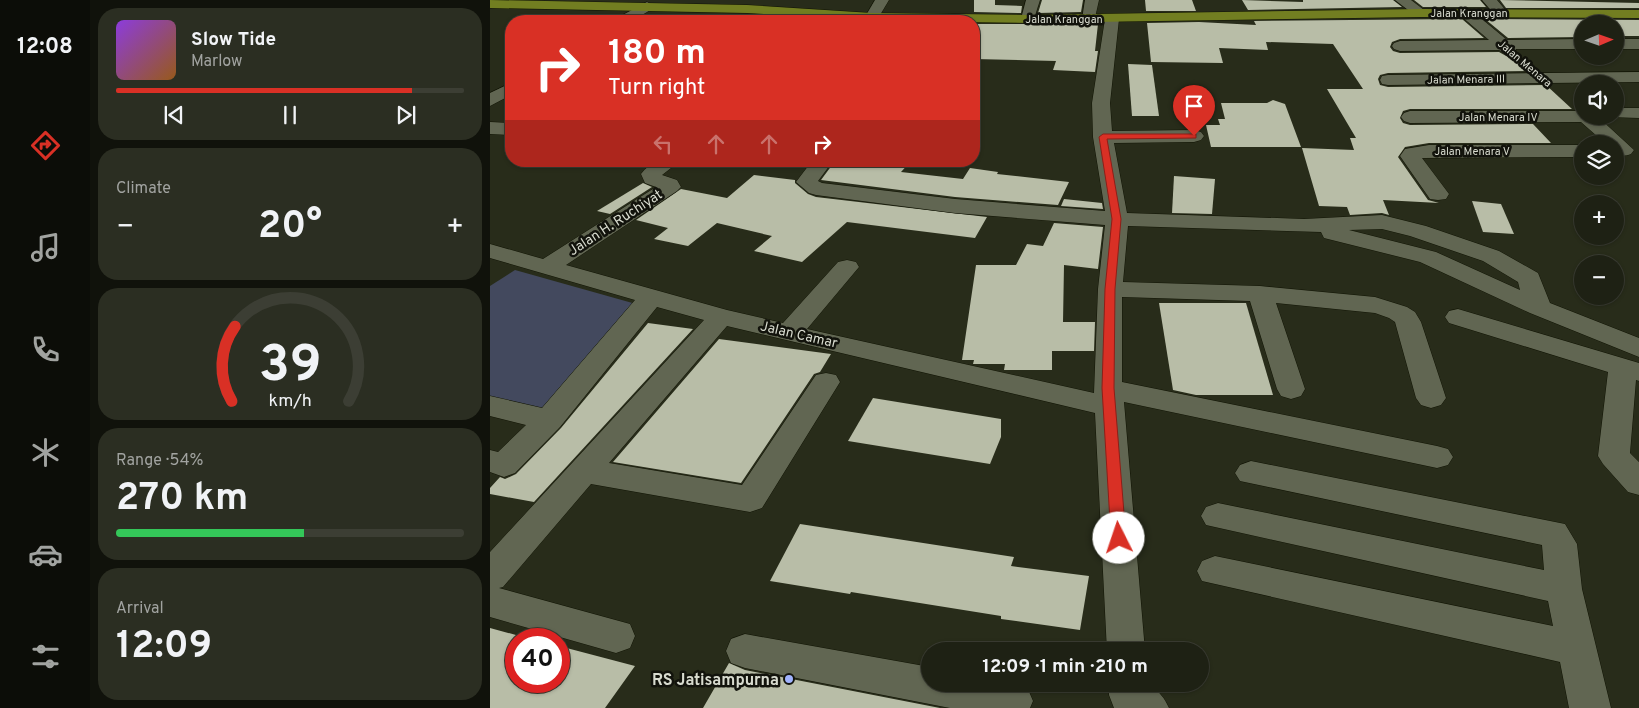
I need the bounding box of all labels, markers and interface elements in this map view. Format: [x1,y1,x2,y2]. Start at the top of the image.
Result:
street label: Jalan Kranggan [1430,7,1508,21]
street label: Jalan Kranggan [1025,13,1103,27]
north arrow [1574,15,1624,65]
map controls [1574,15,1624,305]
text: Slow Tide [191,28,276,52]
text: 180 m [608,32,706,76]
text: 12:08 [17,34,73,61]
icon: right [525,35,590,100]
street label: Jalan Menara [1494,37,1554,91]
text: Marlow [191,52,243,72]
street label: Jalan Menara III [1427,72,1505,88]
text: Turn right [608,75,705,102]
button: sound [1574,75,1624,125]
pin [1173,85,1215,136]
icon: arrive [1180,92,1208,120]
icon: previous [160,101,188,129]
icon: pause [276,101,304,129]
icon: next [392,101,420,129]
street label: Jalan Menara IV [1458,111,1538,125]
icon: directions [28,128,63,163]
icon: left [649,130,677,158]
icon: ahead [702,130,730,158]
icon: ahead [755,130,783,158]
icon: right [808,130,836,158]
button: layers [1574,135,1624,185]
street label: Jalan Menara V [1434,145,1510,159]
text: Climate [116,179,171,199]
street label: Jalan H. Ruchiyat [566,187,666,260]
button: + [1574,195,1624,245]
text: 20° [258,203,322,252]
text: − [116,210,134,246]
text: + [446,210,464,246]
icon: music [28,230,63,265]
button: − [1574,255,1624,305]
street label: Jalan Camar [758,318,840,353]
icon: phone [28,332,63,367]
text: 39 [258,334,322,400]
text: km/h [268,390,312,413]
icon: climate [28,435,63,470]
text: Range · 54% [116,451,204,471]
text: 270 km [116,475,248,524]
position arrow [1092,511,1144,563]
icon: car [28,537,63,572]
text: Arrival [116,599,164,619]
text: 12:09 [116,623,212,672]
speed limit sign: 40 [505,628,570,693]
icon: filters [28,639,63,674]
text: 12:09 · 1 min · 210 m [982,655,1148,679]
place label: RS Jatisampurna [652,671,779,691]
marker: RS Jatisampurna [783,673,795,685]

